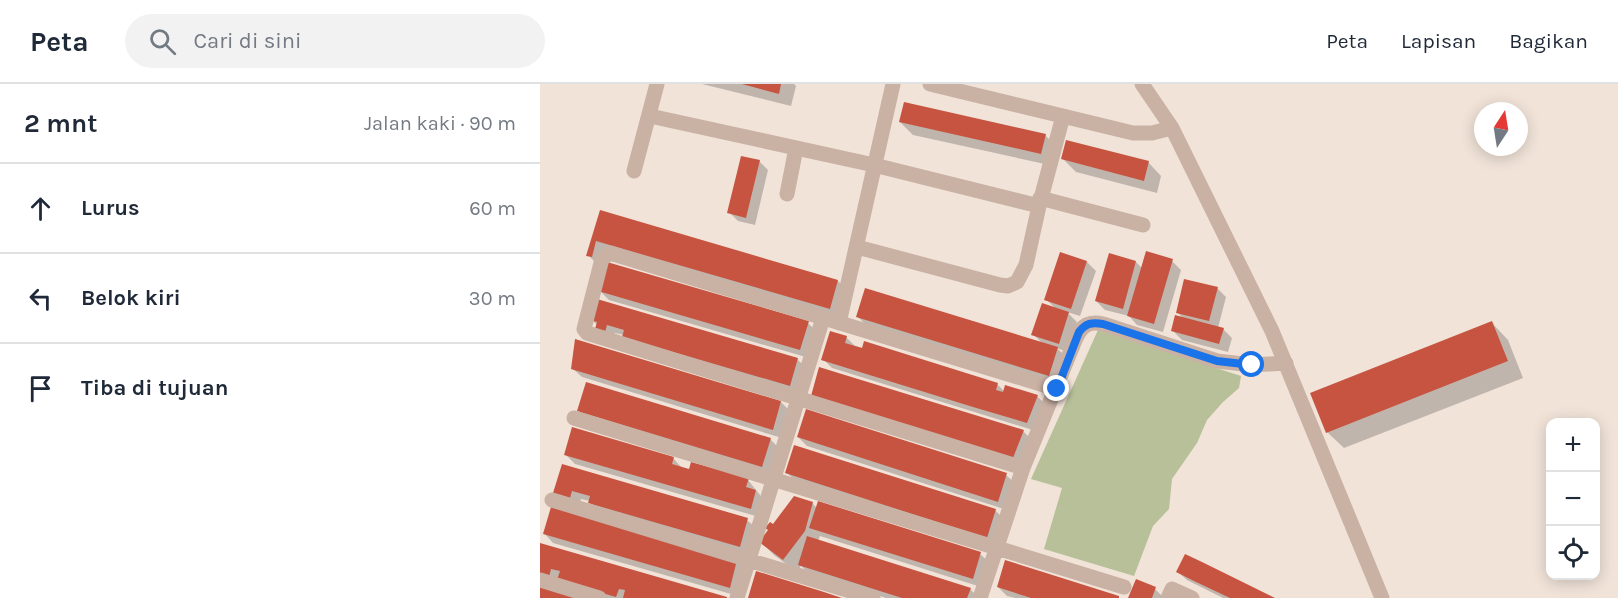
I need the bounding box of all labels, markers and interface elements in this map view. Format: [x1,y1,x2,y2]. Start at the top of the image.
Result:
search box [125,14,545,68]
text: Peta [30,25,89,58]
icon: search [146,25,179,58]
text: Cari di sini [194,28,302,54]
text: Peta [1326,29,1368,53]
text: Lapisan [1401,29,1476,53]
text: Bagikan [1509,29,1588,53]
north arrow [1474,102,1528,156]
text: 2 mnt [24,108,97,139]
text: Jalan kaki · 90 m [364,112,516,135]
icon: ahead [24,192,57,225]
text: Lurus [81,195,140,221]
text: 60 m [469,197,516,220]
icon: left [24,282,57,315]
text: Belok kiri [81,285,181,311]
text: 30 m [469,287,516,310]
route start [1238,351,1264,377]
icon: arrive [24,372,57,405]
text: Tiba di tujuan [81,375,228,401]
route end [1043,375,1069,401]
map controls [1546,418,1600,580]
button: + [1546,418,1600,472]
button: − [1546,472,1600,526]
button: locate [1546,526,1600,580]

